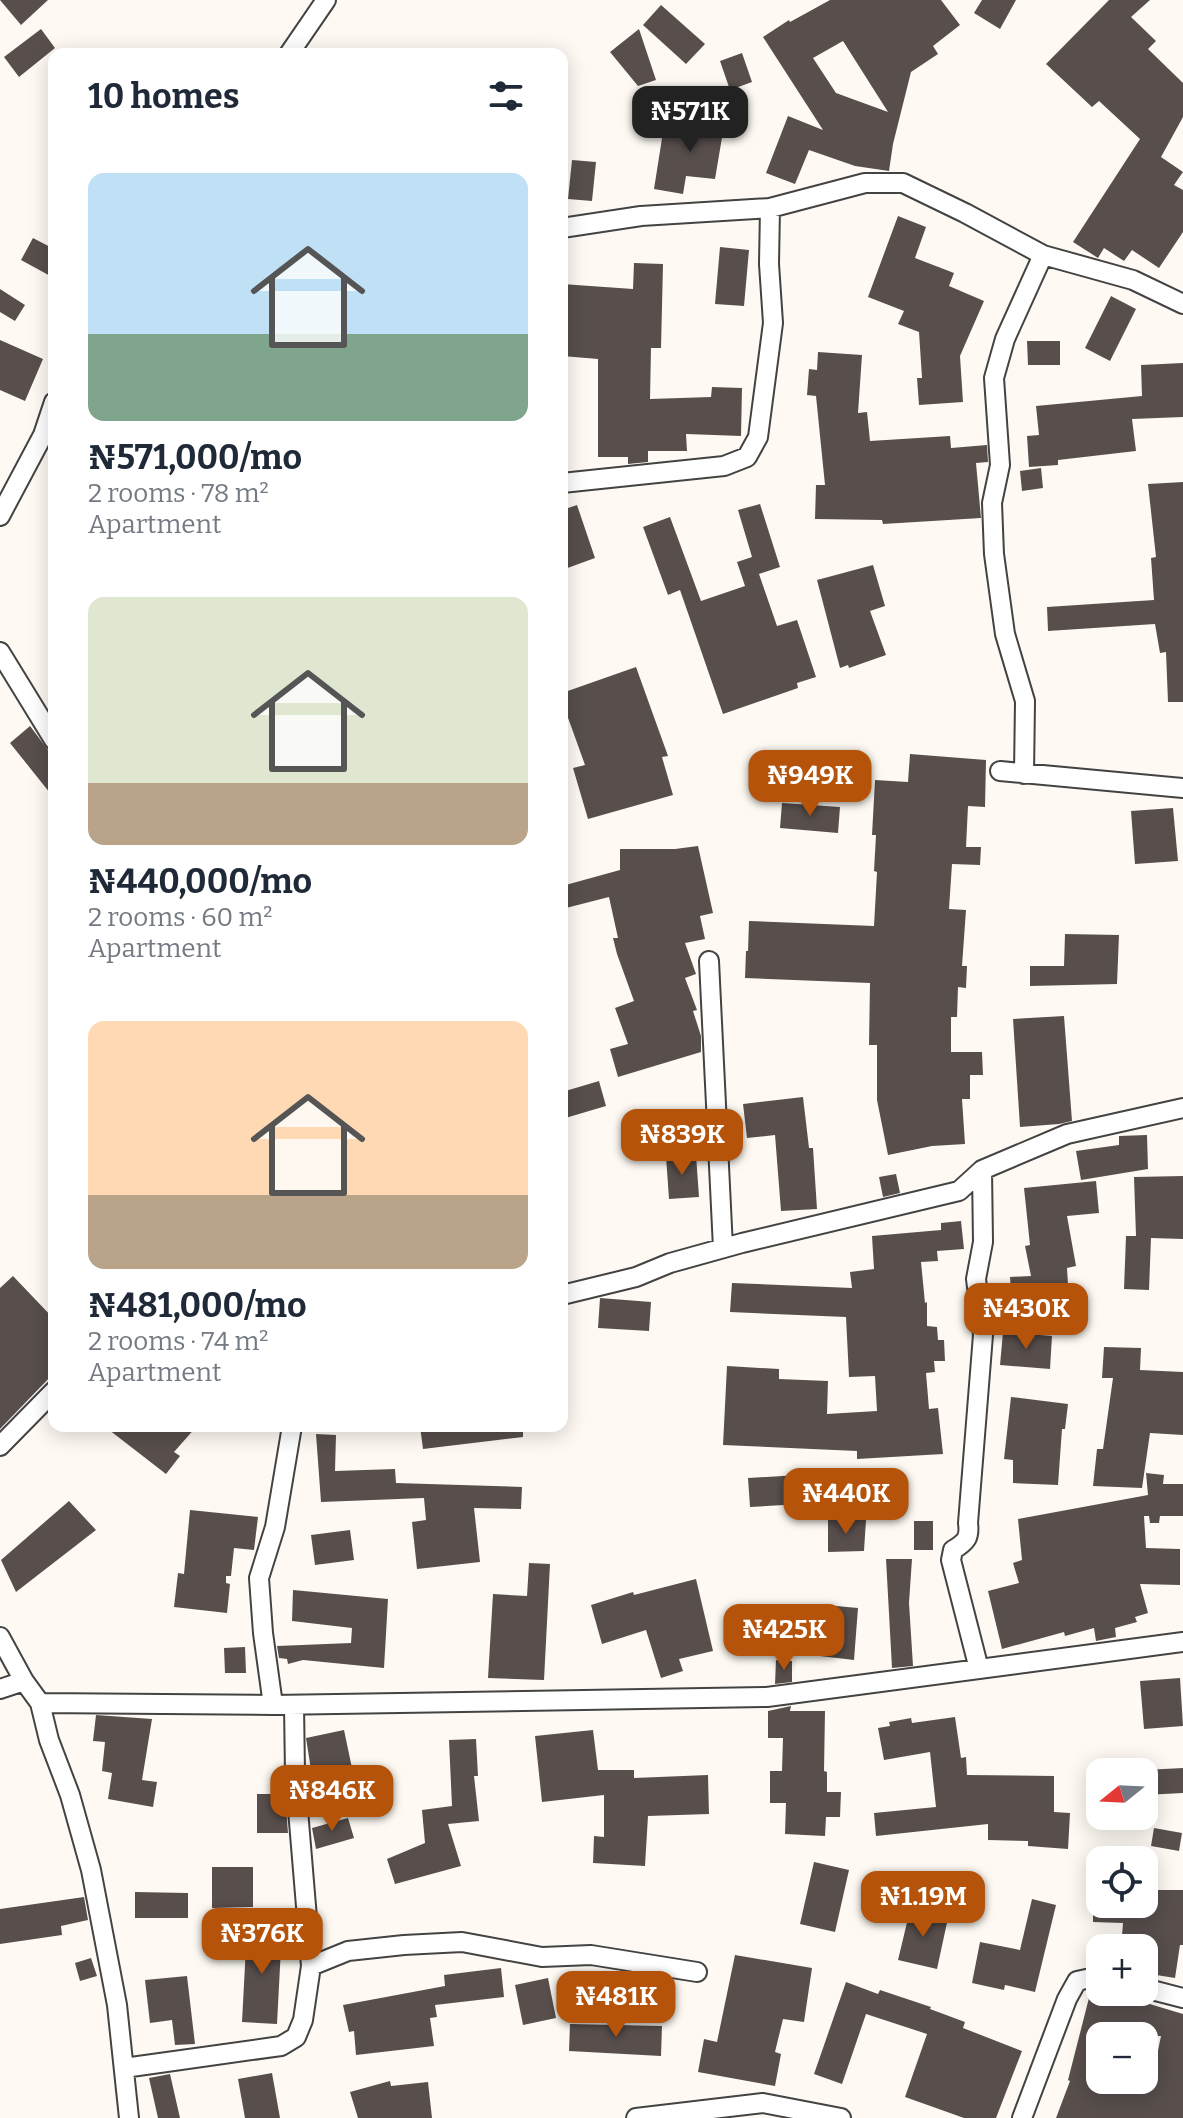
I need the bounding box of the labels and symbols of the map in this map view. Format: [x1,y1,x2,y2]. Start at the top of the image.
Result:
pin: ₦571K [634,86,746,154]
pin: ₦949K [754,750,866,818]
pin: ₦839K [626,1109,738,1177]
pin: ₦430K [970,1283,1082,1351]
pin: ₦440K [790,1468,902,1536]
pin: ₦425K [728,1604,840,1672]
north arrow [1086,1758,1158,1830]
pin: ₦846K [276,1765,388,1833]
pin: ₦1.19M [858,1871,988,1939]
pin: ₦376K [206,1908,318,1976]
pin: ₦481K [560,1971,672,2039]

